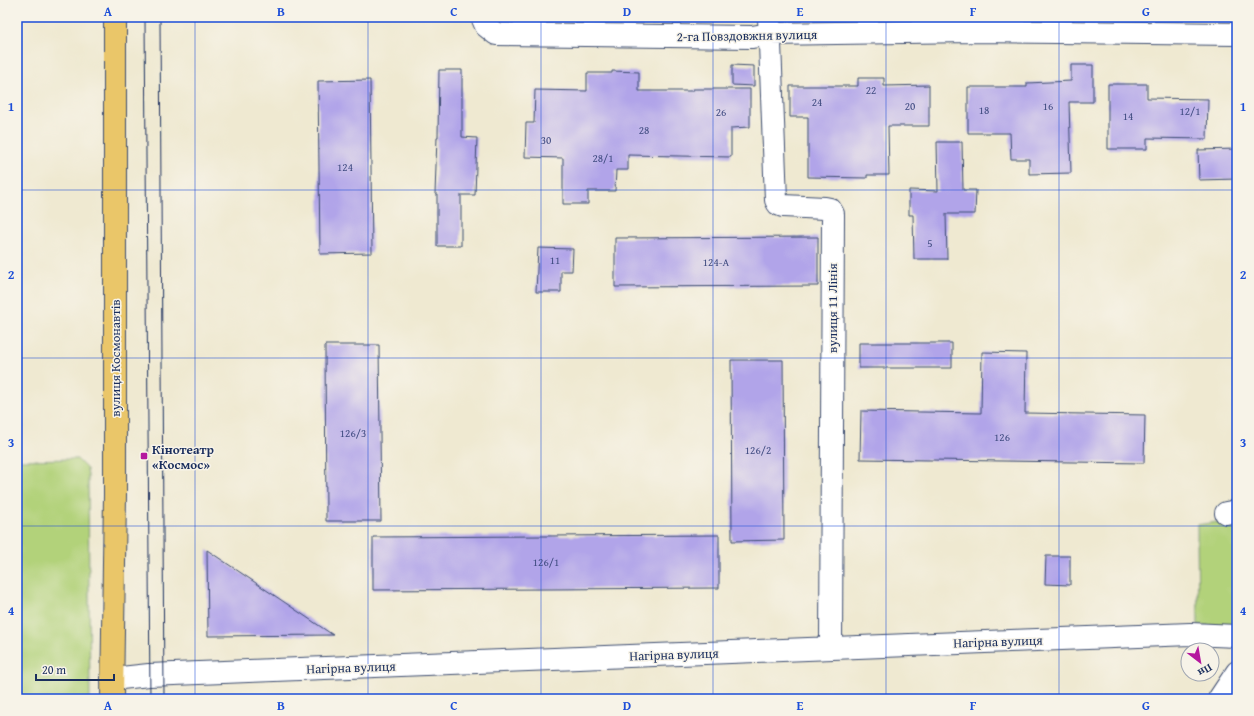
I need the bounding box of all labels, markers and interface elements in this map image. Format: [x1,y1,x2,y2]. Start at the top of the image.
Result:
text: A [104,2,113,21]
text: B [277,2,285,21]
text: C [450,2,458,21]
text: D [623,2,631,21]
text: E [797,2,804,21]
text: F [970,2,977,21]
text: G [1142,2,1150,21]
street label: 2-га Повздовжня вулиця [677,25,818,46]
house number: 22 [866,82,876,98]
house number: 24 [812,94,822,110]
text: 1 [8,97,14,116]
text: 1 [1240,97,1246,116]
house number: 20 [905,98,915,114]
house number: 16 [1043,98,1053,114]
house number: 18 [979,102,989,118]
house number: 12/1 [1179,103,1201,119]
house number: 26 [716,104,726,120]
house number: 14 [1123,108,1133,124]
house number: 28 [639,122,649,138]
house number: 30 [541,132,551,148]
house number: 28/1 [592,150,614,166]
house number: 124 [337,159,353,175]
house number: 5 [927,235,933,251]
house number: 11 [550,252,560,268]
house number: 124-А [703,254,729,270]
street label: вулиця 11 Лінія [823,263,842,353]
text: 2 [8,265,15,284]
text: 2 [1240,265,1247,284]
street label: вулиця Космонавтів [106,299,125,417]
house number: 126/3 [340,425,366,441]
house number: 126 [994,429,1010,445]
text: 3 [8,433,14,452]
text: 3 [1240,433,1246,452]
place label: Кінотеатр «Космос» [152,440,215,474]
house number: 126/2 [745,442,771,458]
marker: Кінотеатр «Космос» [139,451,149,461]
house number: 126/1 [533,554,559,570]
text: 4 [8,601,15,620]
text: 4 [1240,601,1247,620]
street label: Нагірна вулиця [953,630,1043,653]
north arrow [1180,642,1220,682]
street label: Нагірна вулиця [629,643,719,666]
scale bar [36,656,114,682]
street label: Нагірна вулиця [306,656,396,679]
text: Пн [1195,660,1215,681]
text: 20 m [42,661,66,678]
text: A [104,696,113,715]
text: B [277,696,285,715]
text: C [450,696,458,715]
text: D [623,696,631,715]
text: E [797,696,804,715]
text: F [970,696,977,715]
text: G [1142,696,1150,715]

